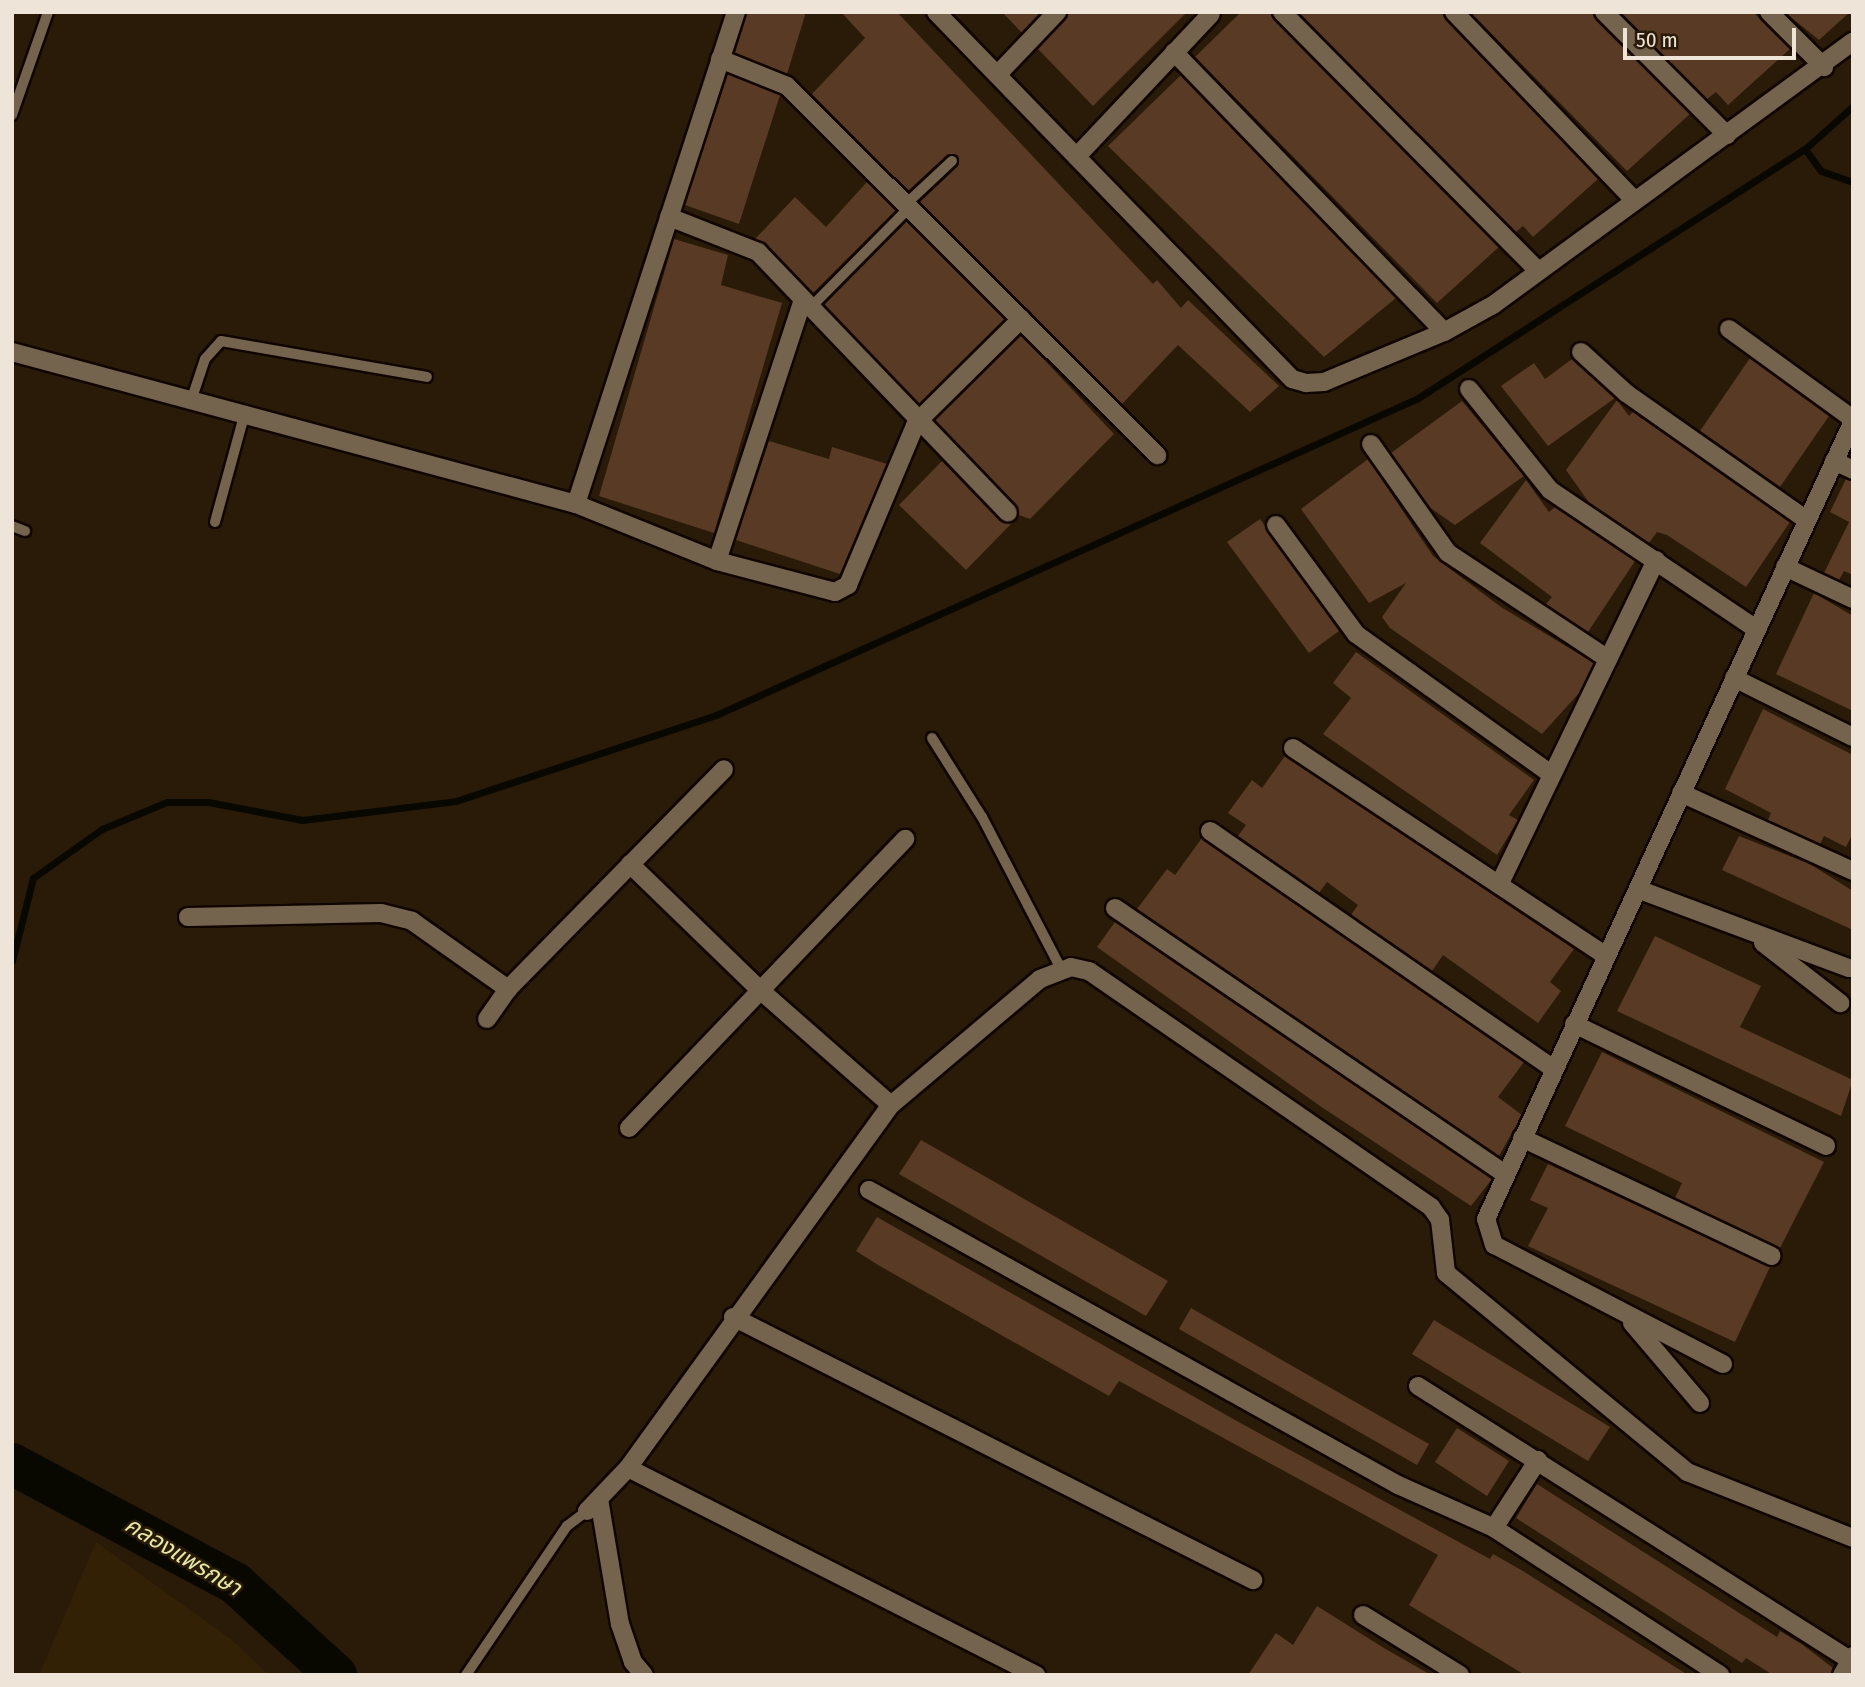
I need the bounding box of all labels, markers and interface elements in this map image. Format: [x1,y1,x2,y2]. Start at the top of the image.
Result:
scale bar [1627,14,1800,58]
text: 50 m [1636,27,1678,53]
water label: คลองแพรกษา [120,1511,246,1601]

